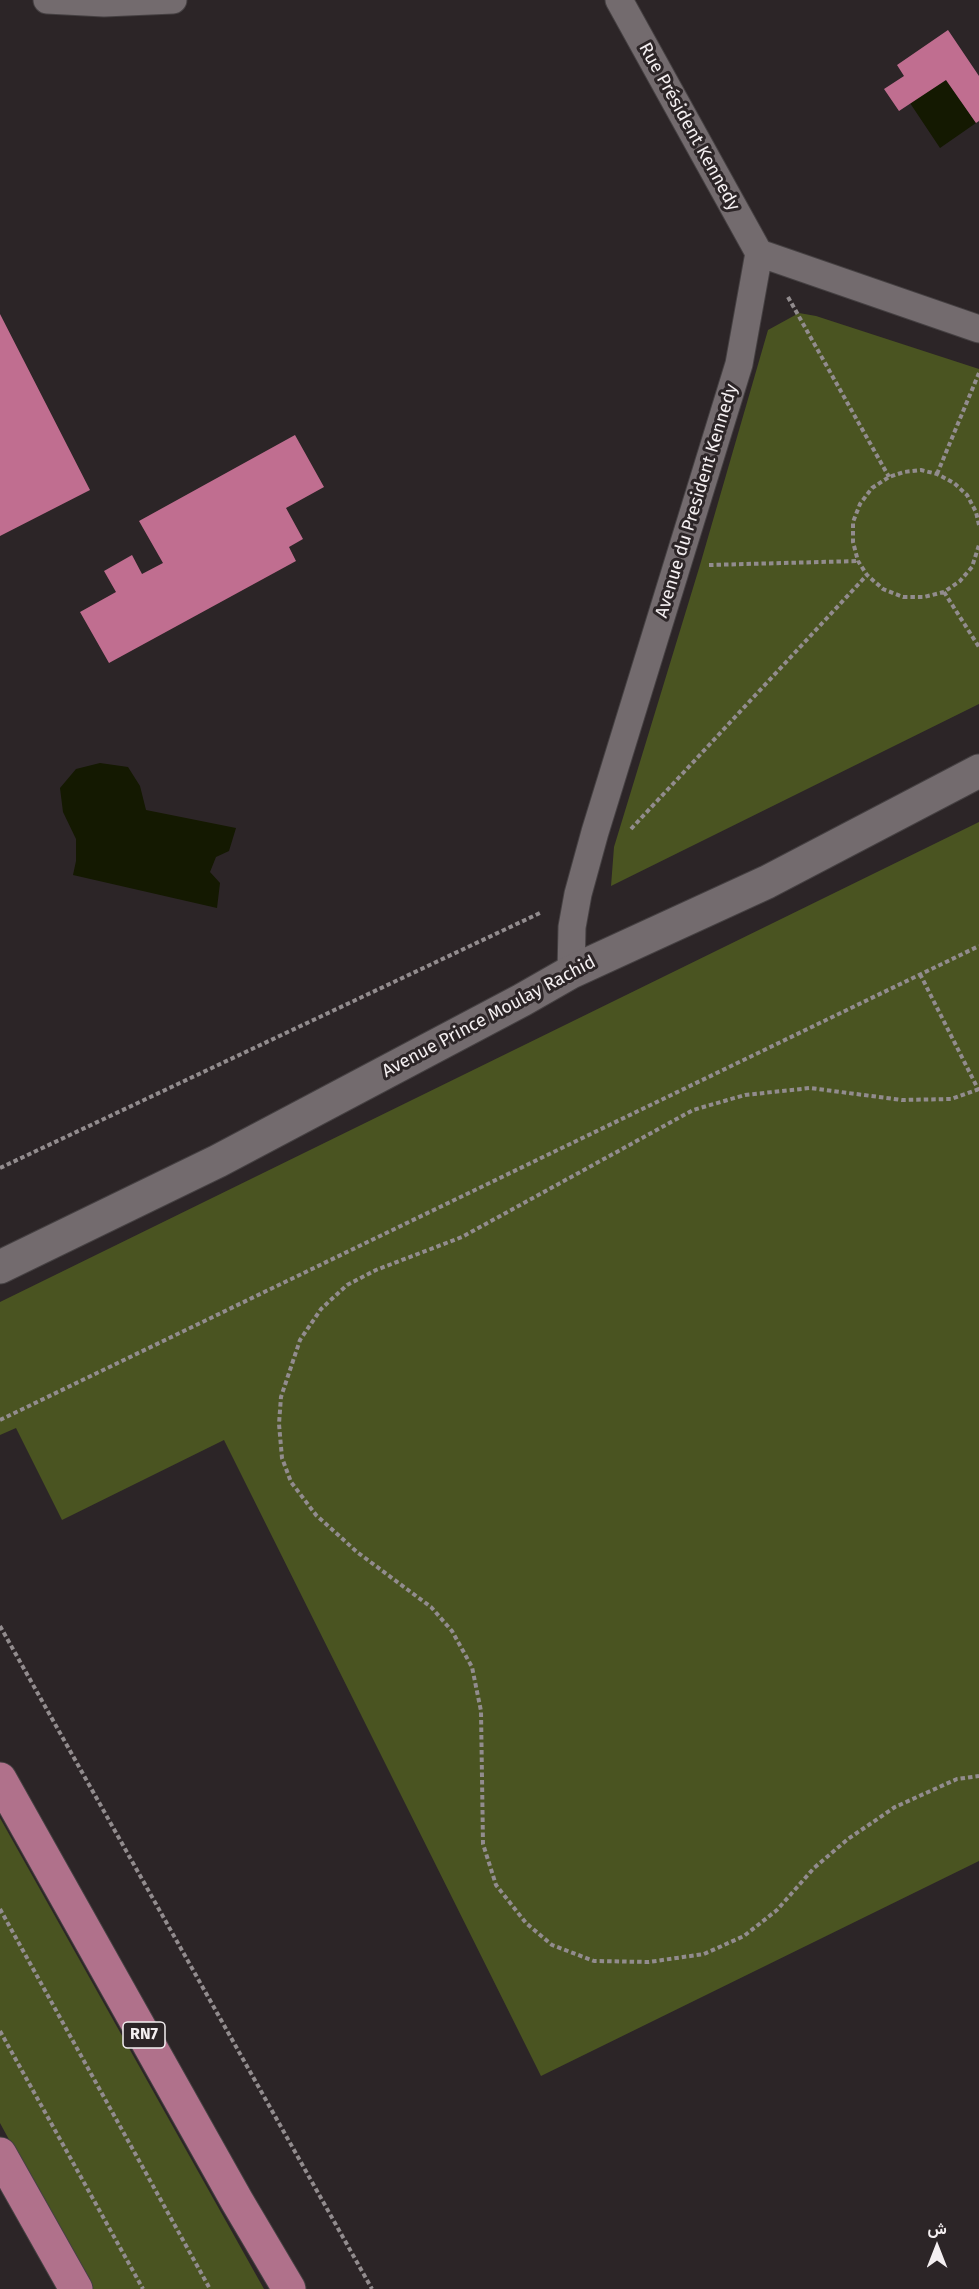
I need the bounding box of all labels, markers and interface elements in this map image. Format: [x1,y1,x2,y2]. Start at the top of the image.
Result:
street label: Rue Président Kennedy [634,39,744,215]
street label: Avenue du President Kennedy [651,381,743,621]
street label: Avenue Prince Moulay Rachid [378,951,600,1083]
road number: RN7 [123,2022,165,2048]
north arrow [907,2217,967,2277]
text: ش [927,2219,947,2238]

